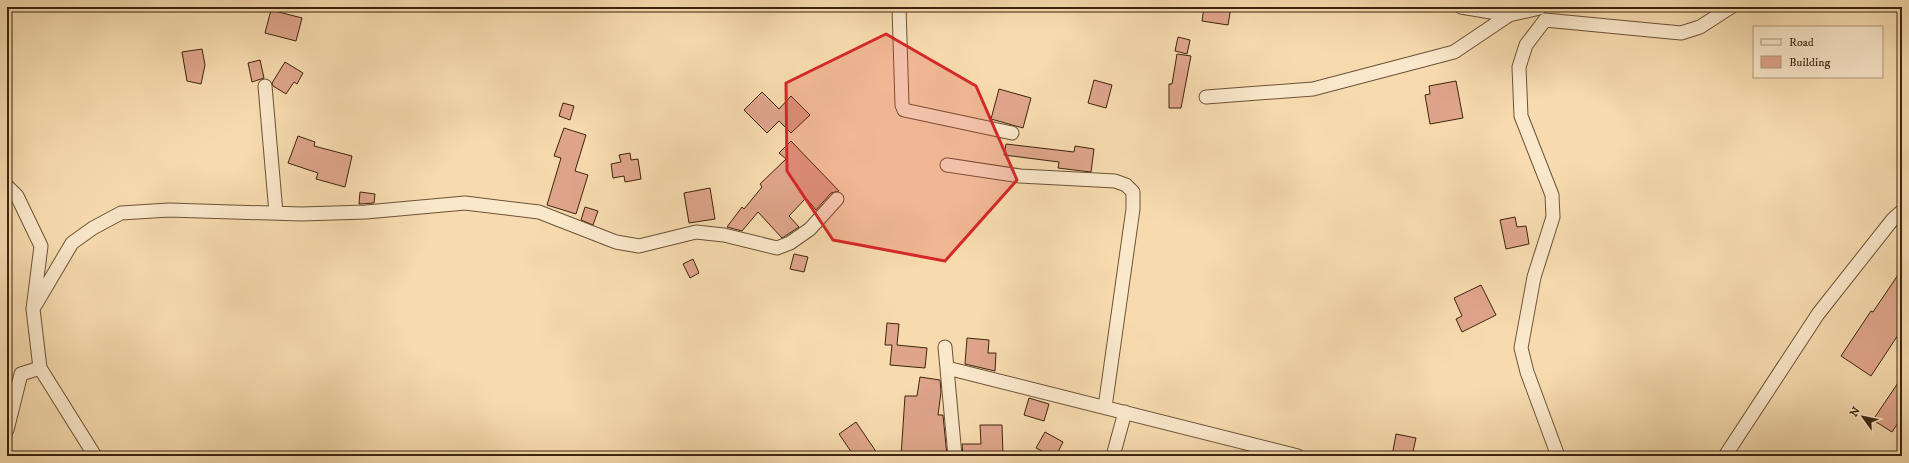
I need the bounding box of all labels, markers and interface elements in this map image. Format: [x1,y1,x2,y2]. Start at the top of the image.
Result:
legend [1753,26,1883,78]
text: Road [1789,35,1814,50]
text: Building [1789,55,1830,70]
north arrow [1843,397,1883,437]
text: N [1847,404,1864,420]

